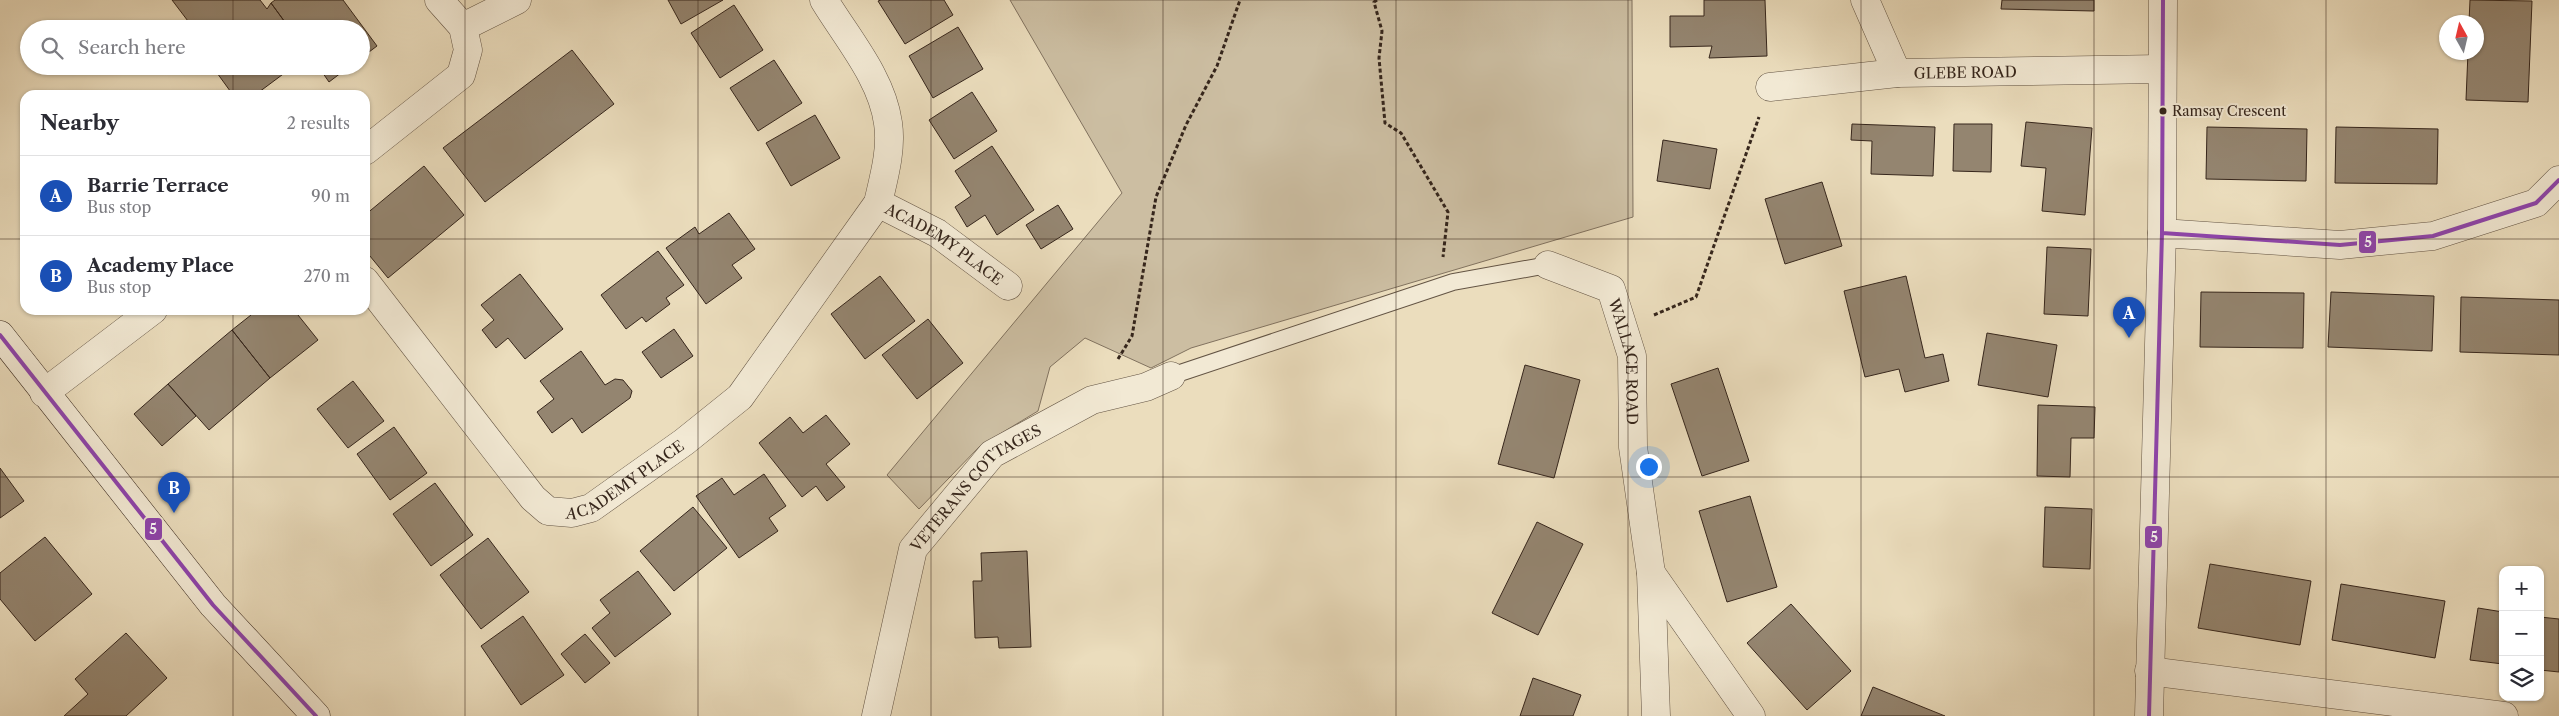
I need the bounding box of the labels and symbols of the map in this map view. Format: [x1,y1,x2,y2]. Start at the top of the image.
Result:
north arrow [2439,15,2484,60]
street label: GLEBE ROAD [1914,62,2017,82]
place label: Ramsay Crescent [2172,102,2286,120]
marker: Ramsay Crescent [2158,106,2168,116]
street label: ACADEMY PLACE [881,198,1007,289]
line badge: 5 [2358,230,2377,254]
text: 5 [2364,233,2372,251]
street label: WALLACE ROAD [1605,295,1642,425]
pin: A [2113,297,2145,338]
street label: VETERANS COTTAGES [905,420,1044,556]
street label: ACADEMY PLACE [564,436,687,523]
your location [1636,454,1662,480]
pin: B [158,472,190,513]
line badge: 5 [144,517,163,541]
text: 5 [149,520,157,538]
line badge: 5 [2144,525,2163,549]
text: 5 [2150,528,2158,546]

